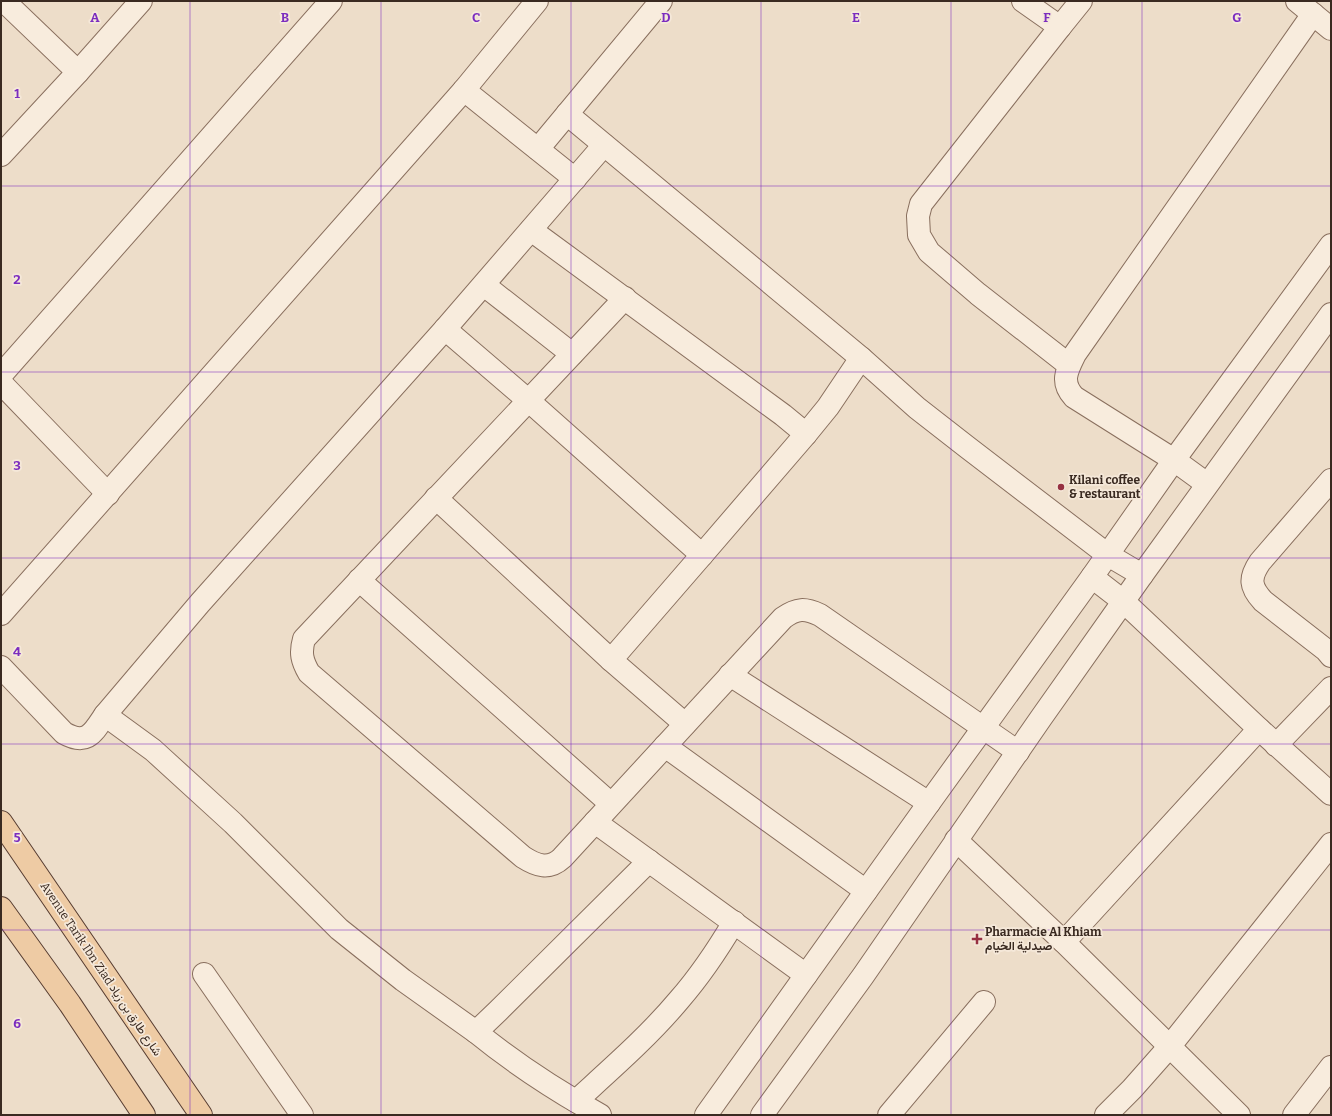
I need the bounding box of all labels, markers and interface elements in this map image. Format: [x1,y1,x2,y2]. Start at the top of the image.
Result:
text: A [90,10,100,25]
text: B [281,10,289,25]
text: C [472,10,480,25]
text: D [661,10,671,25]
text: E [852,10,860,25]
text: F [1043,10,1051,25]
text: G [1232,10,1242,25]
text: 1 [14,86,20,101]
text: 2 [13,272,21,287]
text: 3 [13,458,21,473]
place label: Kilani coffee & restaurant [1069,473,1141,501]
marker: Kilani coffee & restaurant [1056,482,1066,492]
text: 4 [13,644,21,659]
text: 5 [13,830,21,845]
street label: Avenue Tarik Ibn Ziad شارع طارق بن زياد [36,879,165,1060]
place label: Pharmacie Al Khiam صيدلية الخيام [985,925,1102,954]
marker: Pharmacie Al Khiam صيدلية الخيام [972,934,982,944]
text: 6 [13,1016,21,1031]

